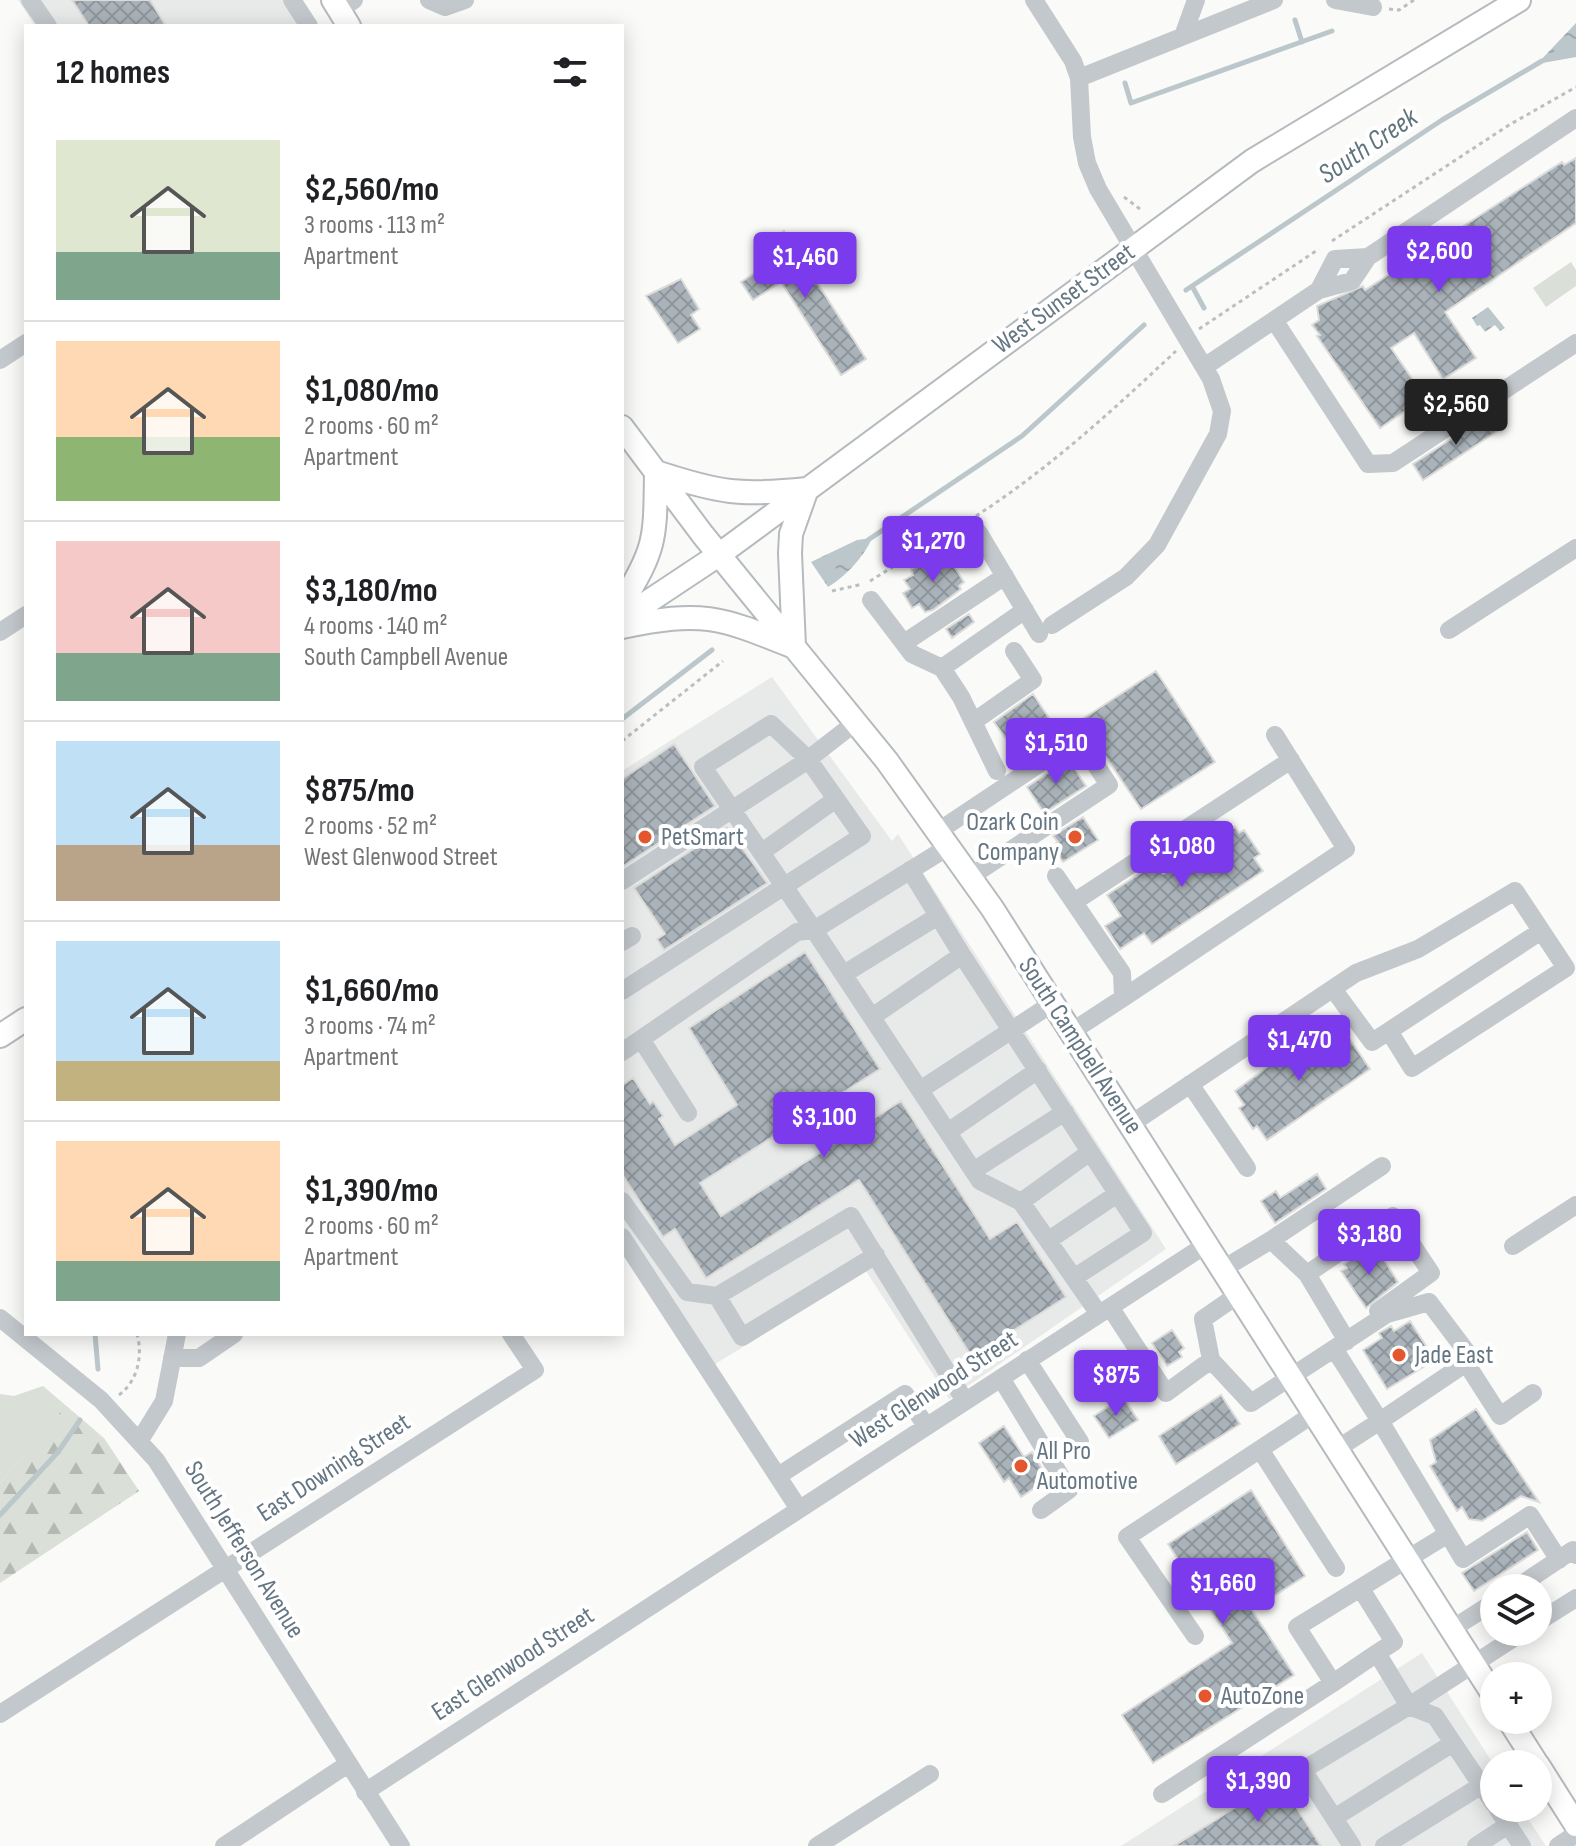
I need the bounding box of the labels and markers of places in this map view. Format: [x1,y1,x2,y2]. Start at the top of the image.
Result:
pin: $2,600 [1374,226,1504,294]
pin: $1,460 [740,232,870,300]
pin: $2,560 [1391,379,1521,447]
pin: $1,270 [868,516,998,584]
pin: $1,510 [991,718,1121,786]
place label: Ozark Coin Company [966,807,1059,868]
pin: $1,080 [1117,821,1247,889]
place label: PetSmart [661,822,744,853]
marker: PetSmart [636,828,654,846]
marker: Ozark Coin Company [1066,828,1084,846]
pin: $1,470 [1234,1015,1364,1083]
pin: $3,100 [759,1092,889,1160]
pin: $3,180 [1304,1209,1434,1277]
place label: Jade East [1414,1340,1493,1371]
marker: Jade East [1390,1346,1408,1364]
pin: $875 [1069,1350,1163,1418]
place label: All Pro Automotive [1036,1436,1138,1497]
marker: All Pro Automotive [1012,1457,1030,1475]
pin: $1,660 [1158,1558,1288,1626]
place label: AutoZone [1220,1681,1304,1712]
marker: AutoZone [1196,1687,1214,1705]
pin: $1,390 [1193,1756,1323,1824]

